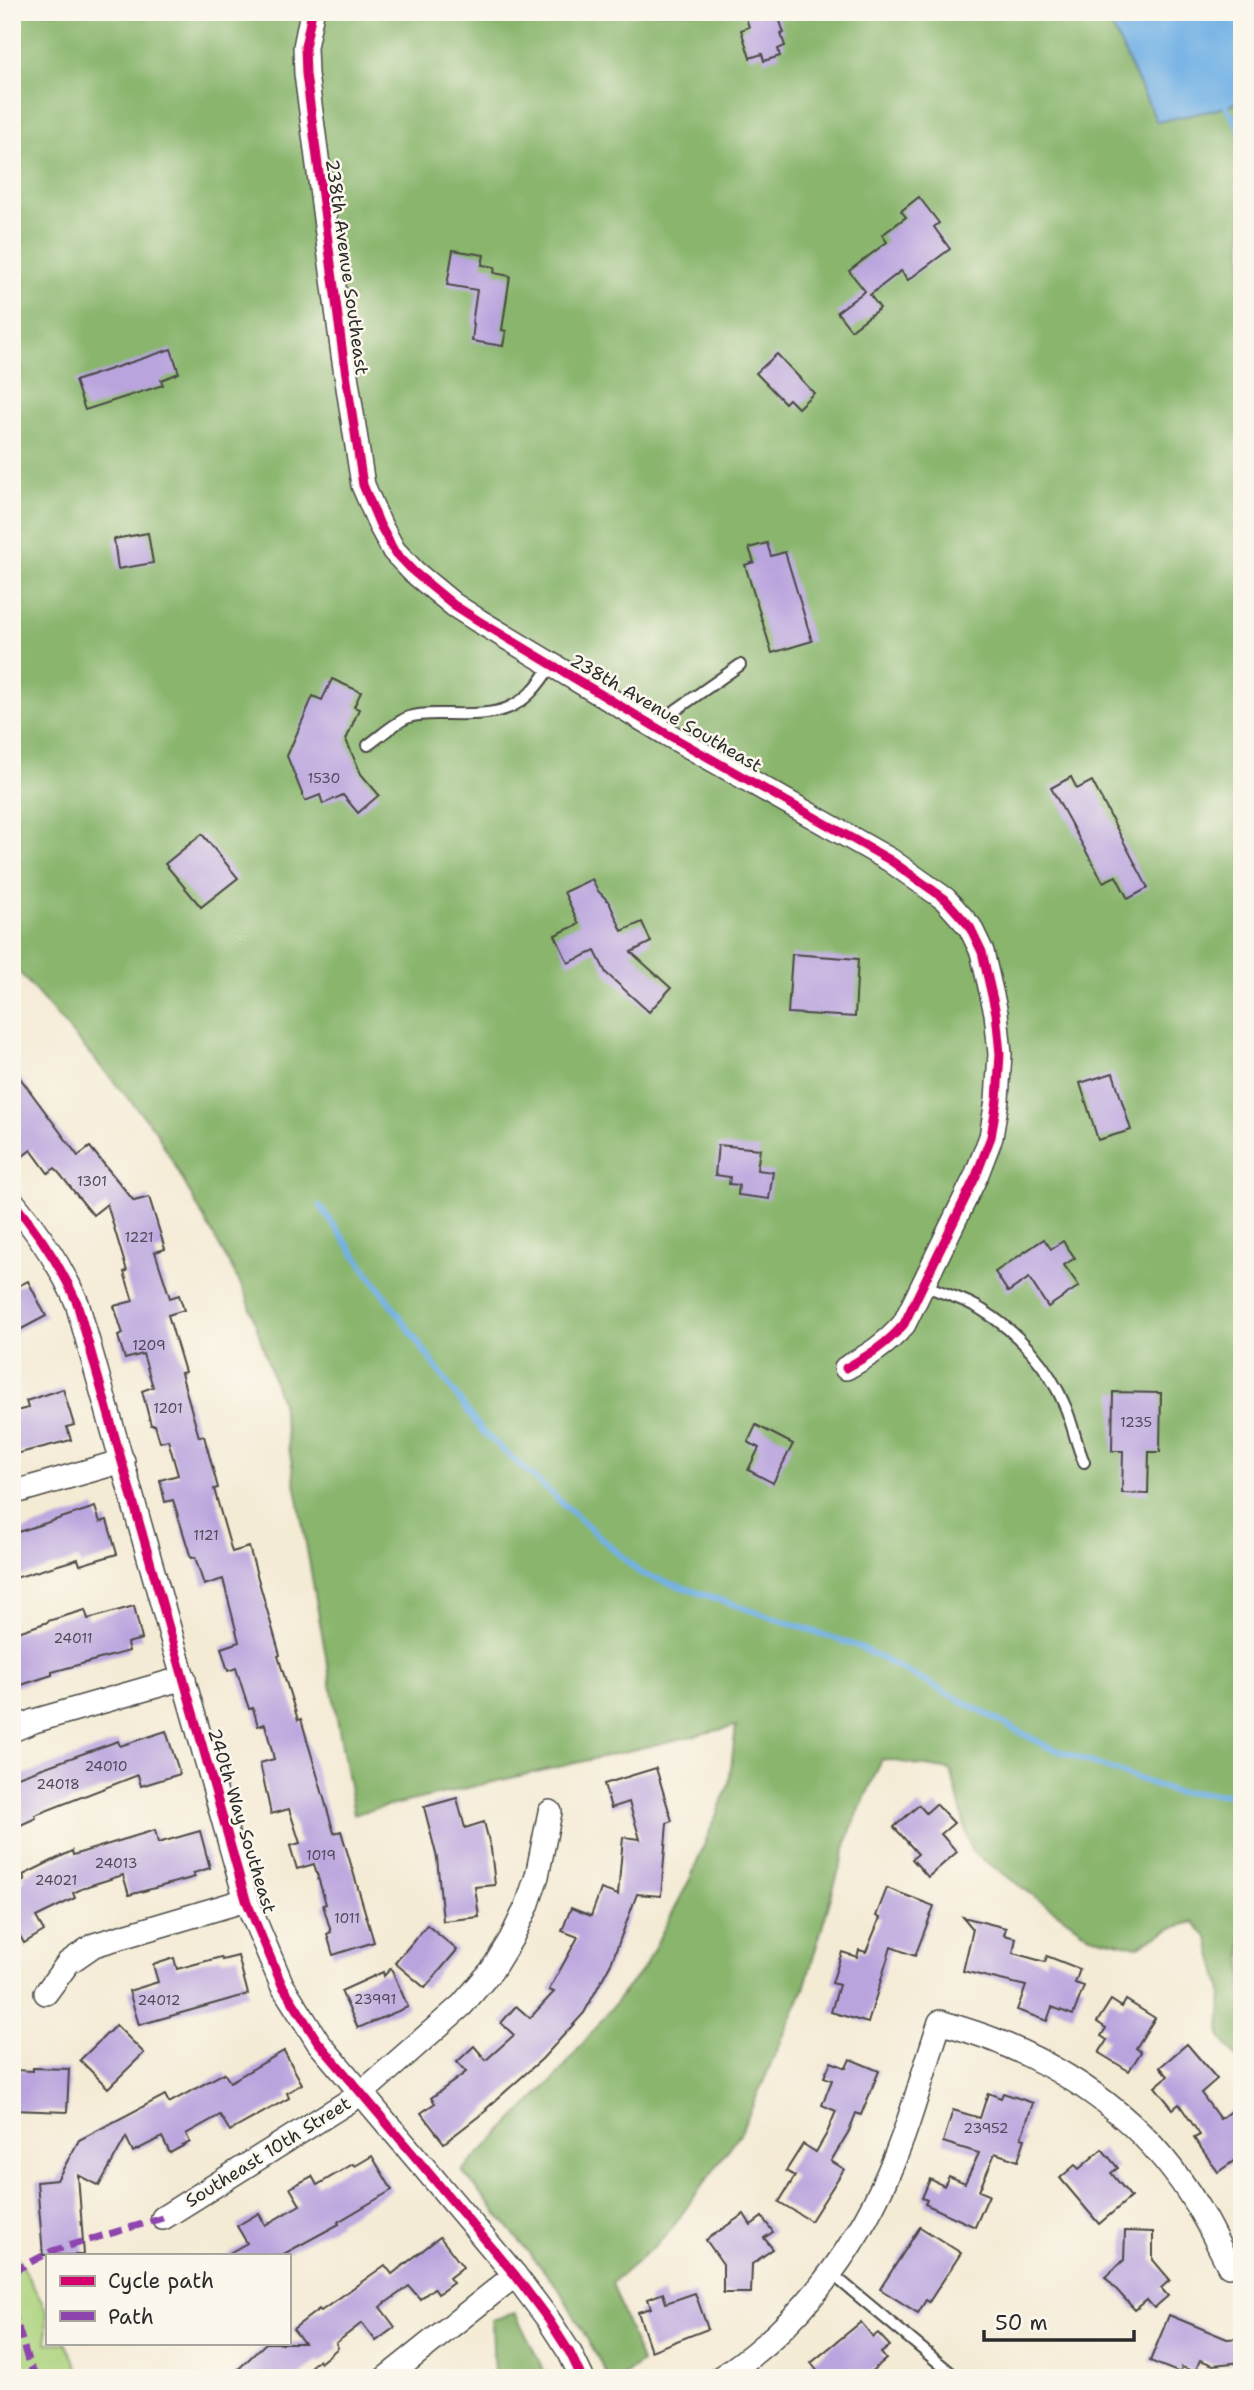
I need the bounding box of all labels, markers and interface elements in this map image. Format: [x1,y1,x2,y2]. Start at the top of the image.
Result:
street label: 238th Avenue Southeast [320,157,374,377]
street label: 238th Avenue Southeast [566,648,766,778]
house number: 1530 [308,769,340,787]
house number: 1301 [77,1172,107,1190]
house number: 1221 [124,1228,154,1246]
house number: 1209 [132,1336,166,1354]
house number: 1201 [153,1399,183,1417]
house number: 1235 [1120,1413,1152,1431]
house number: 1121 [193,1526,219,1544]
house number: 24011 [53,1629,93,1647]
street label: 240th Way Southeast [202,1725,282,1917]
house number: 24010 [84,1757,128,1775]
house number: 24018 [36,1775,80,1793]
house number: 1019 [306,1846,336,1864]
house number: 24013 [95,1854,137,1872]
house number: 24021 [35,1871,77,1889]
house number: 1011 [334,1909,360,1927]
house number: 23991 [354,1990,396,2008]
house number: 24012 [138,1991,180,2009]
street label: Southeast 10th Street [181,2091,355,2213]
house number: 23952 [963,2119,1009,2137]
legend [46,2254,290,2344]
text: Cycle path [108,2267,214,2295]
scale bar [984,2299,1135,2343]
text: Path [108,2303,154,2331]
text: 50 m [995,2309,1048,2337]

